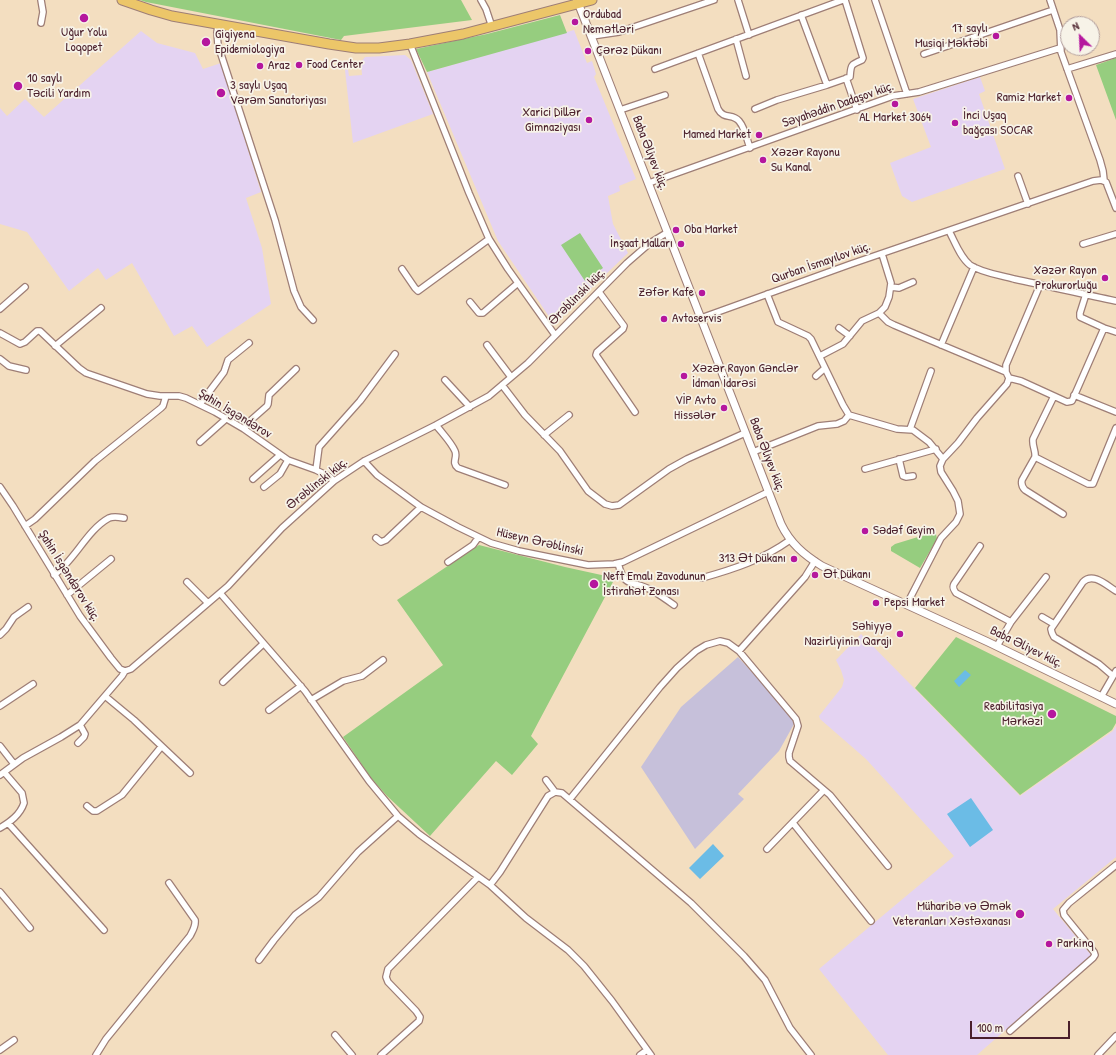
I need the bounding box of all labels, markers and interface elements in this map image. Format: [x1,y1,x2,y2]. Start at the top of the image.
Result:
place label: Ordubad Nemətləri [583,7,634,38]
marker: Uğur Yolu Loqopet [78,12,90,24]
north arrow [1060,16,1100,56]
marker: Ordubad Nemətləri [570,17,580,27]
text: N [1070,18,1081,34]
place label: 17 saylı Musiqi Məktəbi [915,21,988,52]
place label: Uğur Yolu Loqopet [61,25,107,56]
place label: Gigiyena Epidemiologiya [215,27,284,58]
marker: 17 saylı Musiqi Məktəbi [991,31,1001,41]
marker: Gigiyena Epidemiologiya [200,36,212,48]
place label: Çərəz Dükanı [596,43,662,59]
marker: Çərəz Dükanı [583,46,593,56]
place label: Food Center [307,57,363,73]
place label: Araz [268,58,290,74]
marker: Food Center [294,60,304,70]
marker: Araz [255,61,265,71]
place label: 10 saylı Təcili Yardım [27,71,90,102]
place label: 3 saylı Uşaq Vərəm Sanatoriyası [230,78,327,109]
street label: Səyahəddin Dadaşov küç. [780,79,896,131]
marker: 10 saylı Təcili Yardım [12,80,24,92]
marker: 3 saylı Uşaq Vərəm Sanatoriyası [215,87,227,99]
place label: Ramiz Market [997,90,1061,106]
marker: Ramiz Market [1064,93,1074,103]
marker: AL Market 3064 [890,99,900,109]
place label: Xarici Dillər Gimnaziyası [522,105,581,136]
place label: İnci Uşaq bağçası SOCAR [963,108,1033,139]
place label: AL Market 3064 [859,110,931,126]
street label: Baba Əliyev küç. [629,114,671,192]
marker: Xarici Dillər Gimnaziyası [584,115,594,125]
marker: İnci Uşaq bağçası SOCAR [950,118,960,128]
place label: Mamed Market [683,127,751,143]
marker: Mamed Market [754,130,764,140]
place label: Xəzər Rayonu Su Kanal [771,145,840,176]
marker: Xəzər Rayonu Su Kanal [758,155,768,165]
place label: Oba Market [684,222,738,238]
marker: Oba Market [671,225,681,235]
place label: İnşaat Malları [610,236,673,252]
marker: İnşaat Malları [676,239,686,249]
street label: Qurban İsmayılov küç. [769,239,873,287]
place label: Xəzər Rayon Prokurorluğu [1034,263,1097,294]
street label: Ərəblinski küç. [545,265,609,329]
marker: Xəzər Rayon Prokurorluğu [1100,273,1110,283]
place label: Zəfər Kafe [639,285,694,301]
marker: Zəfər Kafe [697,288,707,298]
place label: Avtoservis [672,311,722,327]
marker: Avtoservis [659,314,669,324]
place label: Xəzər Rayon Gənclər İdman İdarəsi [692,361,799,392]
marker: Xəzər Rayon Gənclər İdman İdarəsi [679,371,689,381]
street label: Şahin İsgəndərov [195,386,275,442]
place label: VİP Avto Hissələr [674,393,716,424]
marker: VİP Avto Hissələr [719,403,729,413]
street label: Baba Əliyev küç. [746,416,788,494]
street label: Ərəblinski küç. [283,455,351,513]
place label: Sədəf Geyim [873,523,935,539]
street label: Hüseyn Ərəblinski [495,524,585,560]
marker: Sədəf Geyim [860,526,870,536]
street label: Şahin İsgəndərov küç. [35,528,103,624]
place label: 313 Ət Dükanı [719,551,786,567]
marker: 313 Ət Dükanı [789,554,799,564]
place label: Ət Dükanı [823,567,871,583]
place label: Neft Emalı Zavodunun İstirahət Zonası [603,569,706,600]
marker: Ət Dükanı [810,570,820,580]
marker: Neft Emalı Zavodunun İstirahət Zonası [588,578,600,590]
place label: Pepsi Market [884,595,945,611]
marker: Pepsi Market [871,598,881,608]
place label: Səhiyyə Nazirliyinin Qarajı [804,619,892,650]
street label: Baba Əliyev küç. [987,623,1065,671]
marker: Səhiyyə Nazirliyinin Qarajı [895,629,905,639]
place label: Reabilitasiya Mərkəzi [984,699,1043,730]
marker: Reabilitasiya Mərkəzi [1046,708,1058,720]
place label: Müharibə və Əmək Veteranları Xəstəxanası [892,899,1011,930]
marker: Müharibə və Əmək Veteranları Xəstəxanası [1014,908,1026,920]
place label: Parkinq [1057,936,1094,952]
marker: Parkinq [1044,939,1054,949]
scale bar [972,1013,1072,1039]
text: 100 m [977,1019,1003,1036]

